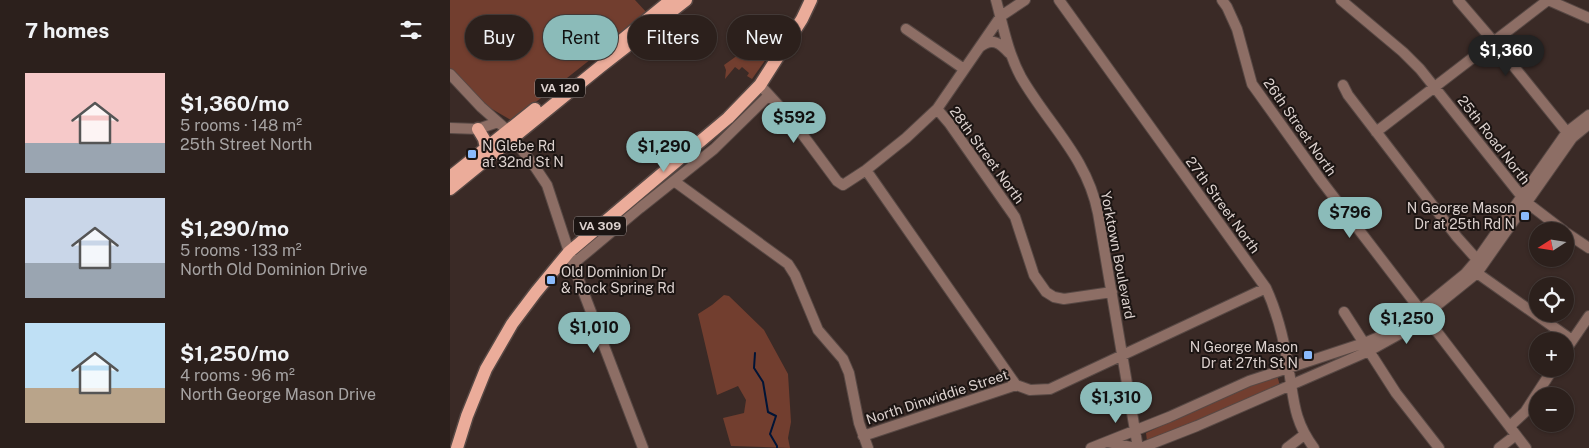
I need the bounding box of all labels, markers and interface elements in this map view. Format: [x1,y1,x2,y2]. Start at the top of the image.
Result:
chip: Buy [465,15,533,60]
chip: Rent [543,15,618,60]
chip: Filters [628,15,717,60]
chip: New [727,15,801,60]
icon: filters [397,16,425,44]
text: 7 homes [25,18,109,43]
pin: $1,360 [1465,34,1547,77]
text: $1,360 [1479,41,1533,60]
street label: 26th Street North [1260,75,1340,179]
road number: VA 120 [535,78,585,98]
text: $1,360/mo [180,91,289,116]
icon: home [65,93,125,153]
street label: 25th Road North [1454,93,1534,187]
pin: $592 [764,102,824,144]
street label: 28th Street North [946,103,1028,207]
text: $592 [773,108,815,127]
text: 5 rooms · 148 m² [180,116,302,135]
pin: $1,290 [623,130,705,173]
text: 25th Street North [180,135,312,154]
text: $1,290 [637,137,691,156]
place label: N Glebe Rd at 32nd St N [482,138,564,170]
marker: N Glebe Rd at 32nd St N [466,148,478,160]
street label: 27th Street North [1183,154,1263,256]
street label: Yorktown Boulevard [1098,190,1138,320]
pin: $796 [1320,196,1380,239]
place label: N George Mason Dr at 25th Rd N [1407,200,1515,232]
text: $796 [1329,203,1371,222]
marker: N George Mason Dr at 25th Rd N [1519,210,1531,222]
text: $1,290/mo [180,216,289,241]
road number: VA 309 [574,217,626,236]
icon: home [65,218,125,278]
north arrow [1529,222,1574,268]
map controls [1529,222,1574,432]
text: 5 rooms · 133 m² [180,241,302,260]
text: North Old Dominion Drive [180,260,368,279]
place label: Old Dominion Dr & Rock Spring Rd [561,264,675,296]
marker: Old Dominion Dr & Rock Spring Rd [545,274,557,286]
button: locate [1529,277,1574,322]
pin: $1,250 [1366,302,1448,345]
text: $1,250 [1380,309,1434,328]
pin: $1,010 [553,312,635,354]
text: $1,010 [569,318,619,337]
button: + [1529,332,1574,377]
place label: N George Mason Dr at 27th St N [1190,339,1298,371]
text: $1,250/mo [180,341,289,366]
icon: home [65,343,125,403]
marker: N George Mason Dr at 27th St N [1302,349,1314,361]
text: 4 rooms · 96 m² [180,366,295,385]
street label: North Dinwiddie Street [864,366,1010,428]
pin: $1,310 [1075,382,1157,424]
text: North George Mason Drive [180,385,376,404]
button: − [1529,387,1574,432]
text: $1,310 [1091,388,1141,407]

